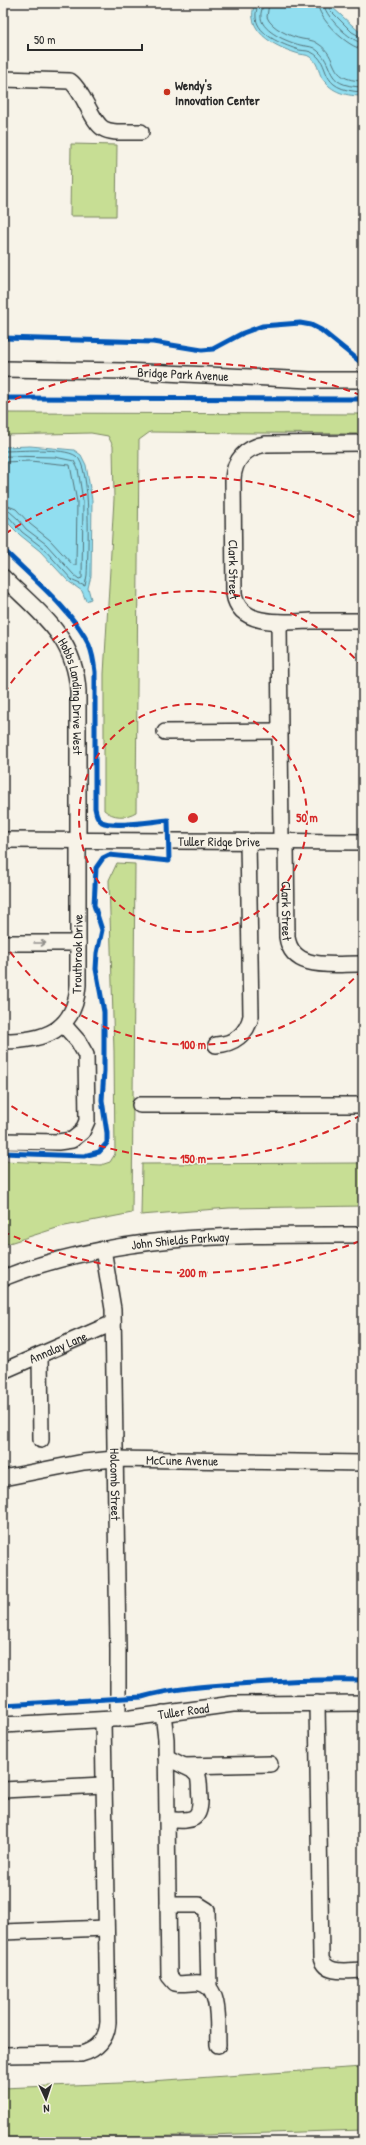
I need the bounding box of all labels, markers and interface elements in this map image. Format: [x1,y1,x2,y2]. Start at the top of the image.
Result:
scale bar [28,26,142,52]
text: 50 m [34,31,55,48]
place label: Wendy's Innovation Center [175,76,261,109]
marker: Wendy's Innovation Center [162,87,172,97]
street label: Bridge Park Avenue [137,363,229,385]
street label: Clark Street [225,540,244,602]
street label: Hobbs Landing Drive West [54,634,87,755]
text: 50 m [296,809,318,826]
centre of rings [186,811,200,825]
street label: Tuller Ridge Drive [178,832,260,850]
street label: Clark Street [277,881,297,943]
street label: Troutbrook Drive [67,914,87,994]
one-way arrow [33,939,46,947]
text: 100 m [180,1036,206,1053]
text: 150 m [180,1150,206,1167]
street label: John Shields Parkway [130,1227,230,1254]
text: 200 m [179,1264,207,1281]
street label: Annalay Lane [26,1326,90,1368]
street label: Holcomb Street [106,1448,125,1521]
street label: McCune Avenue [146,1451,219,1470]
street label: Tuller Road [157,1698,210,1723]
north arrow [26,2079,66,2119]
text: N [43,2102,50,2116]

